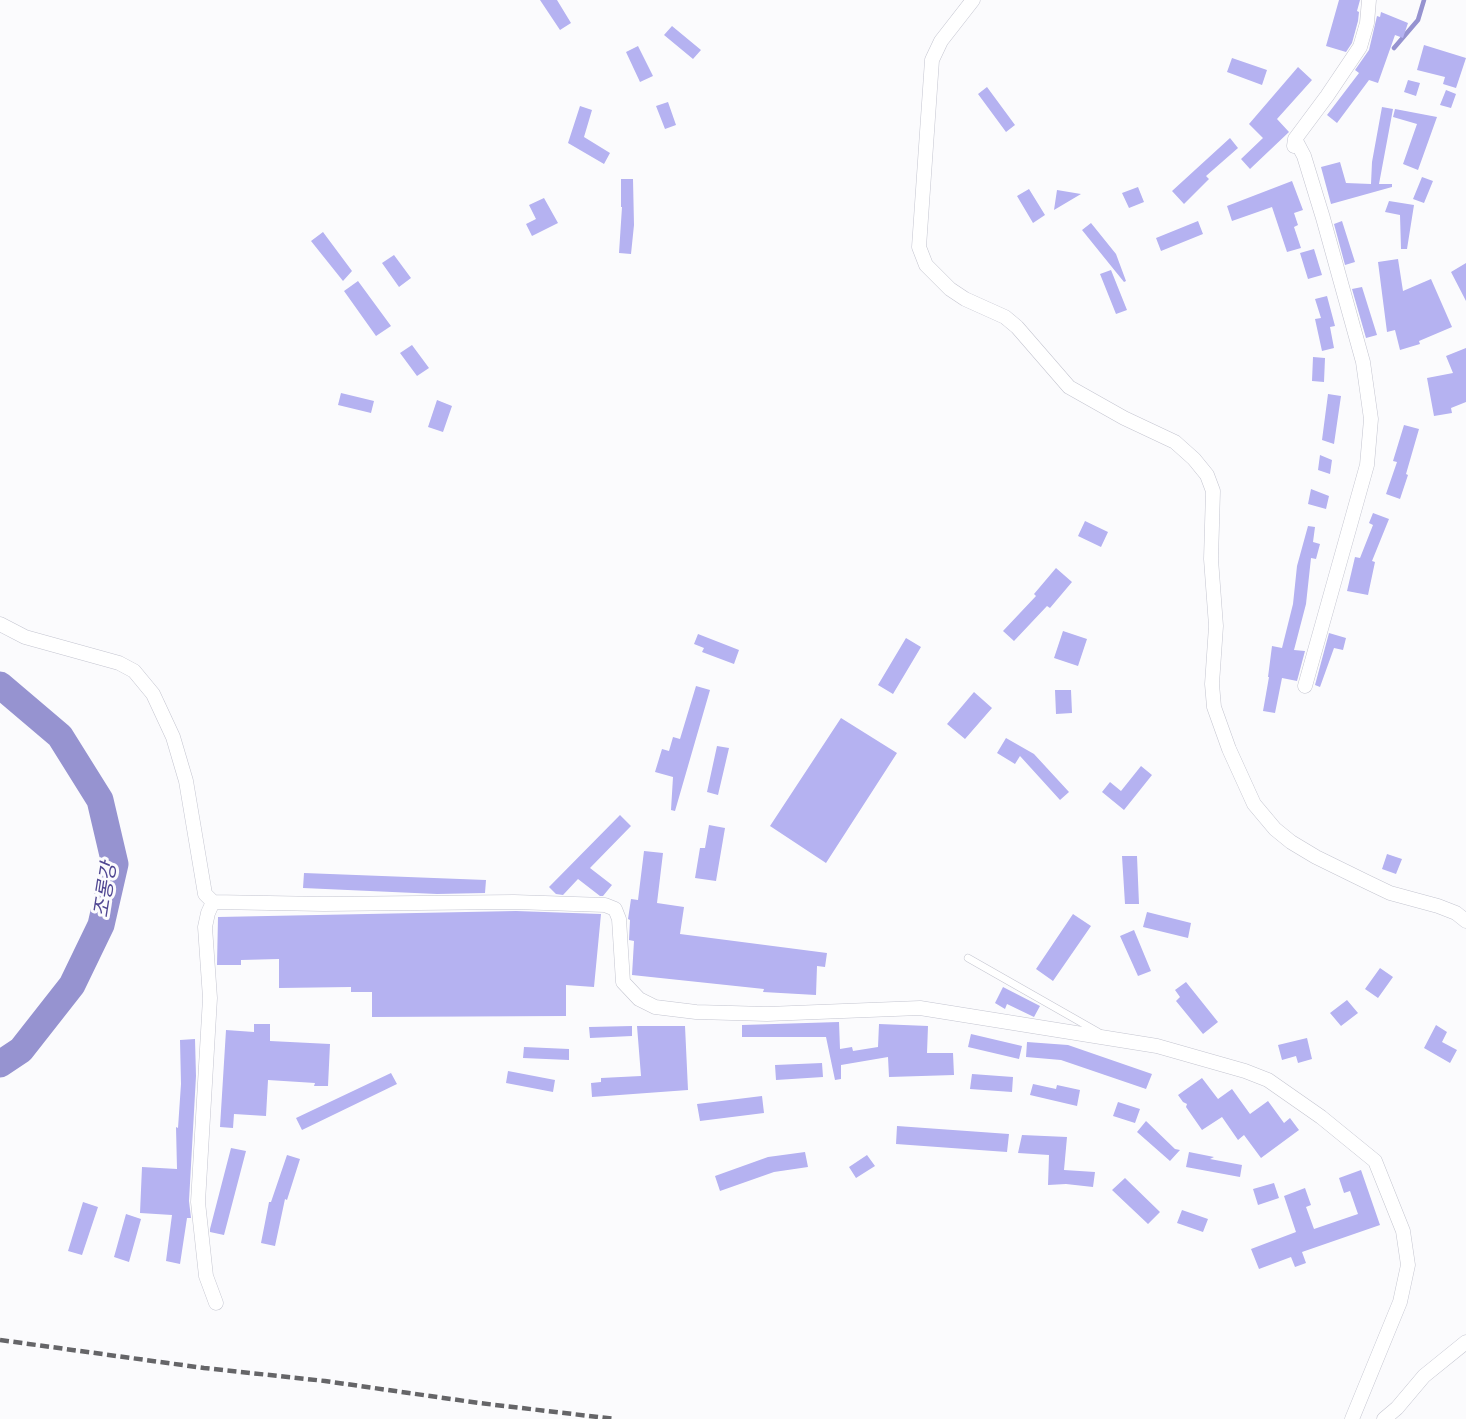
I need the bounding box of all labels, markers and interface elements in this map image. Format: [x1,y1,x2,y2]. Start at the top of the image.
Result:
water label: 조롱강 [90,861,122,919]

